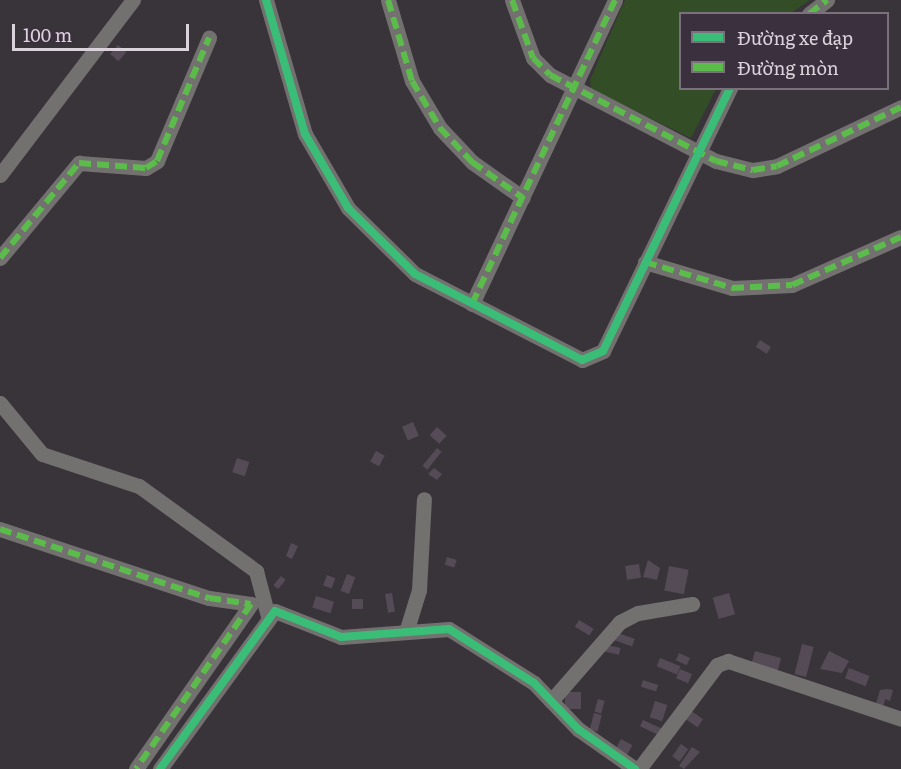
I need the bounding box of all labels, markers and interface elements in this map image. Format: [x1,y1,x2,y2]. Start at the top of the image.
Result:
scale bar [15,12,192,50]
legend [679,12,889,90]
text: 100 m [23,21,72,48]
text: Đường xe đạp [737,24,853,51]
text: Đường mòn [737,54,839,81]

